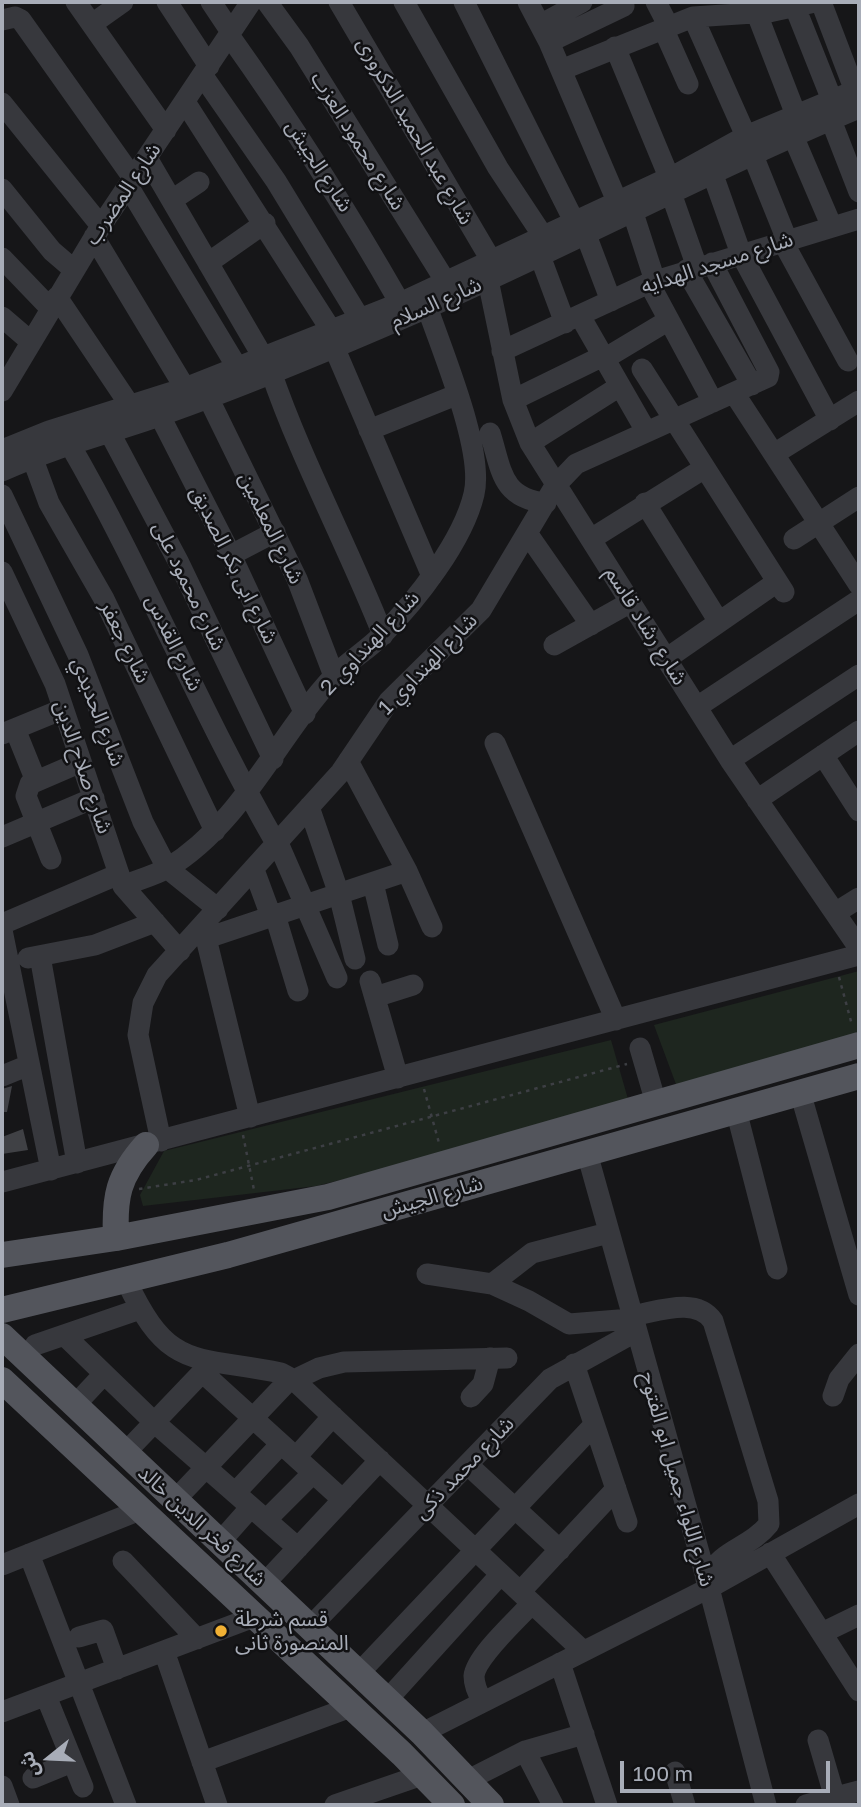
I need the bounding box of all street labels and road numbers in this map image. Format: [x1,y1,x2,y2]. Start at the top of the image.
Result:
street label: شارع عبد الحميد الدكرورى [351,33,479,229]
street label: شارع محمود العزب [305,67,411,215]
street label: شارع الجيش [280,115,358,217]
street label: شارع المضرب [80,138,166,250]
street label: شارع مسجد الهدايه [638,227,796,299]
street label: شارع السلام [386,272,486,334]
street label: شارع المعلمين [233,468,309,588]
street label: شارع ابى بكر الصديق [185,482,283,648]
street label: شارع محمود على [147,517,231,655]
street label: شارع رشاد قاسم [600,562,692,690]
street label: شارع الهنداوي 2 [315,586,425,700]
street label: شارع القدس [140,591,208,695]
street label: شارع جعفر [94,597,156,687]
street label: شارع الهنداوي 1 [373,608,483,720]
street label: شارع الحديدي [66,654,130,770]
street label: شارع صلاح الدين [48,697,118,837]
street label: شارع الجيش [378,1170,486,1224]
street label: شارع اللواء جميل ابو الفتوح [634,1369,720,1589]
street label: شارع محمد ذكى [409,1411,519,1525]
street label: شارع فخر الدين خالد [133,1460,271,1592]

